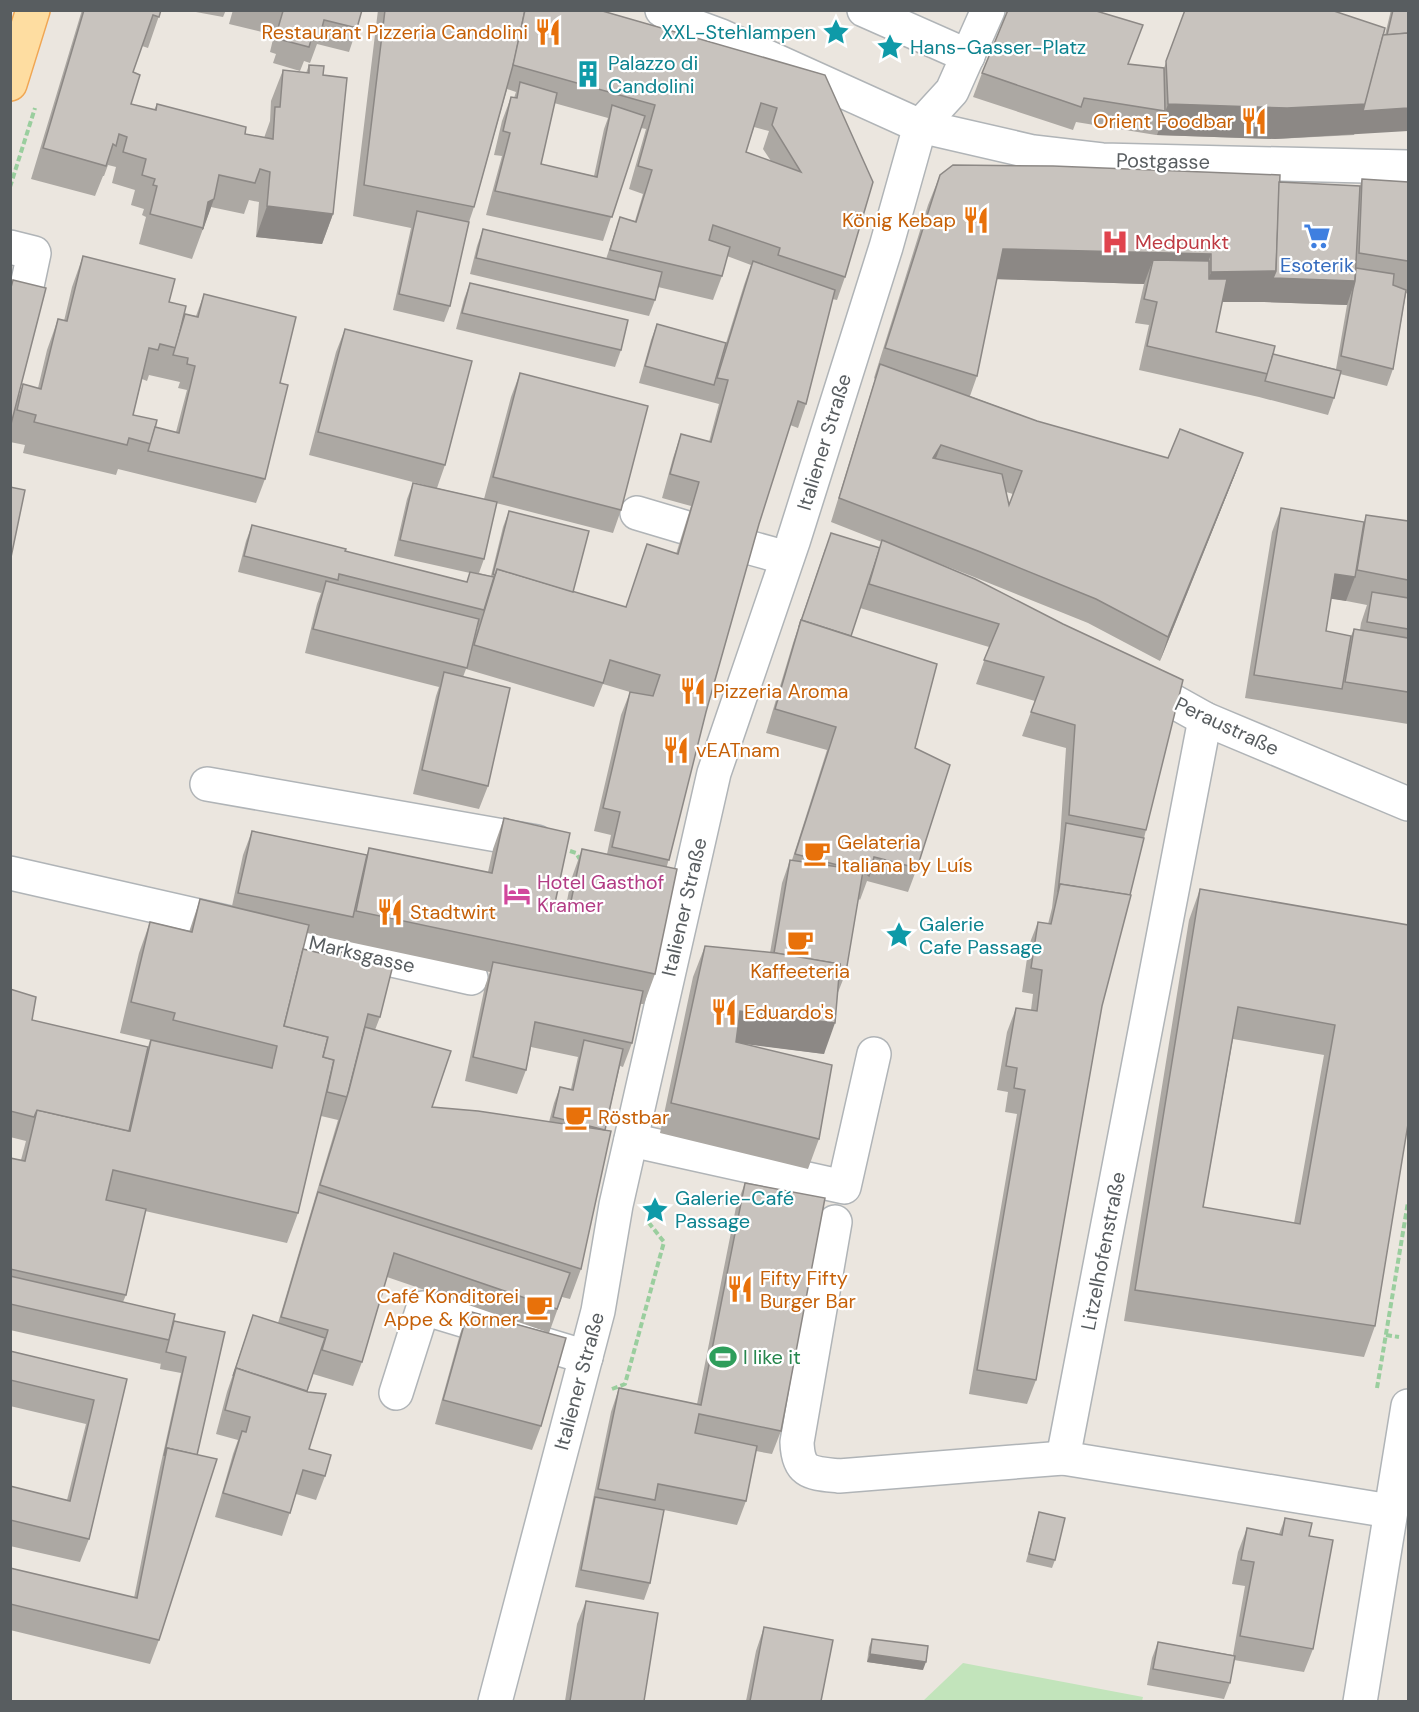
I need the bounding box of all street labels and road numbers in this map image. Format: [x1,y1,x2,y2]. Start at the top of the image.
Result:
street label: Postgasse [1116,147,1210,175]
street label: Italiener Straße [791,370,857,514]
street label: Peraustraße [1171,691,1283,761]
street label: Italiener Straße [655,835,713,979]
street label: Marksgasse [306,929,418,979]
street label: Litzelhofenstraße [1075,1170,1131,1332]
street label: Italiener Straße [548,1309,610,1453]

